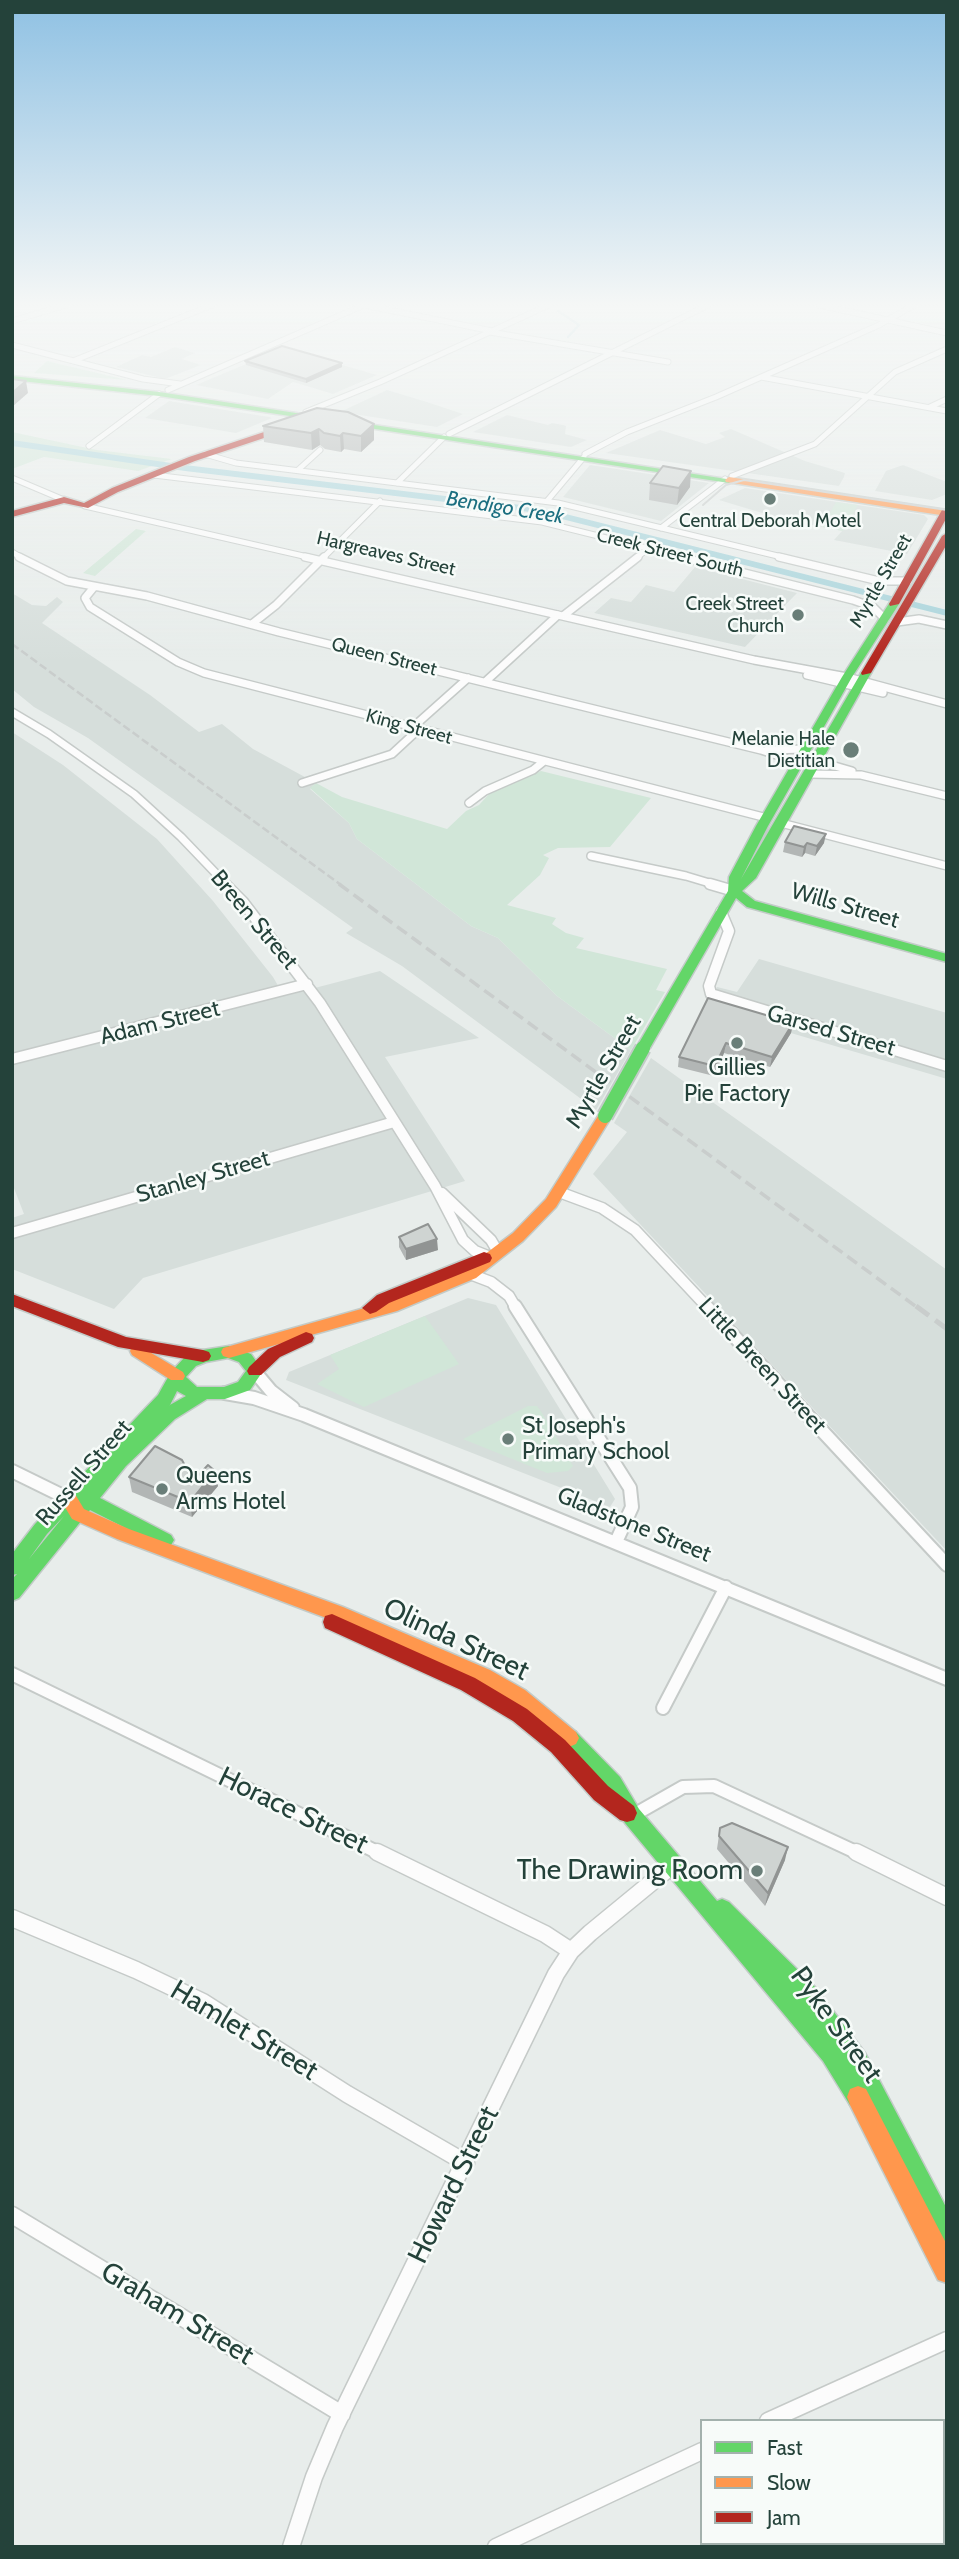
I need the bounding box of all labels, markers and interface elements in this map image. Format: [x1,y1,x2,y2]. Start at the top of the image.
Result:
water label: Bendigo Creek [444,486,566,530]
marker: Central Deborah Motel [762,491,778,507]
place label: Central Deborah Motel [679,510,861,532]
street label: Creek Street South [594,524,746,582]
street label: Hargreaves Street [314,527,458,581]
street label: Myrtle Street [845,530,917,632]
place label: Creek Street Church [686,593,784,637]
marker: Creek Street Church [790,607,806,623]
street label: Queen Street [329,633,439,681]
street label: King Street [363,705,455,749]
place label: Melanie Hale Dietitian [731,728,835,772]
marker: Melanie Hale Dietitian [841,740,861,760]
street label: Breen Street [204,865,304,975]
street label: Wills Street [788,877,902,935]
street label: Adam Street [97,995,223,1051]
street label: Garsed Street [764,1000,898,1062]
street label: Myrtle Street [561,1010,647,1134]
marker: Gillies Pie Factory [729,1035,745,1051]
place label: Gillies Pie Factory [684,1054,790,1108]
street label: Stanley Street [133,1145,273,1209]
street label: Little Breen Street [692,1292,832,1440]
place label: St Joseph's Primary School [522,1412,669,1466]
street label: Russell Street [30,1414,138,1532]
marker: St Joseph's Primary School [500,1431,516,1447]
place label: Queens Arms Hotel [176,1462,286,1516]
marker: Queens Arms Hotel [154,1481,170,1497]
street label: Gladstone Street [553,1482,715,1568]
street label: Olinda Street [378,1592,534,1688]
street label: Horace Street [213,1760,373,1862]
place label: The Drawing Room [517,1854,743,1888]
marker: The Drawing Room [749,1863,765,1879]
street label: Pyke Street [783,1961,889,2089]
street label: Hamlet Street [164,1974,324,2088]
street label: Howard Street [402,2101,506,2269]
street label: Graham Street [95,2255,259,2373]
legend [700,2419,945,2545]
text: Fast [767,2435,803,2460]
text: Slow [767,2470,811,2495]
text: Jam [767,2505,801,2530]

